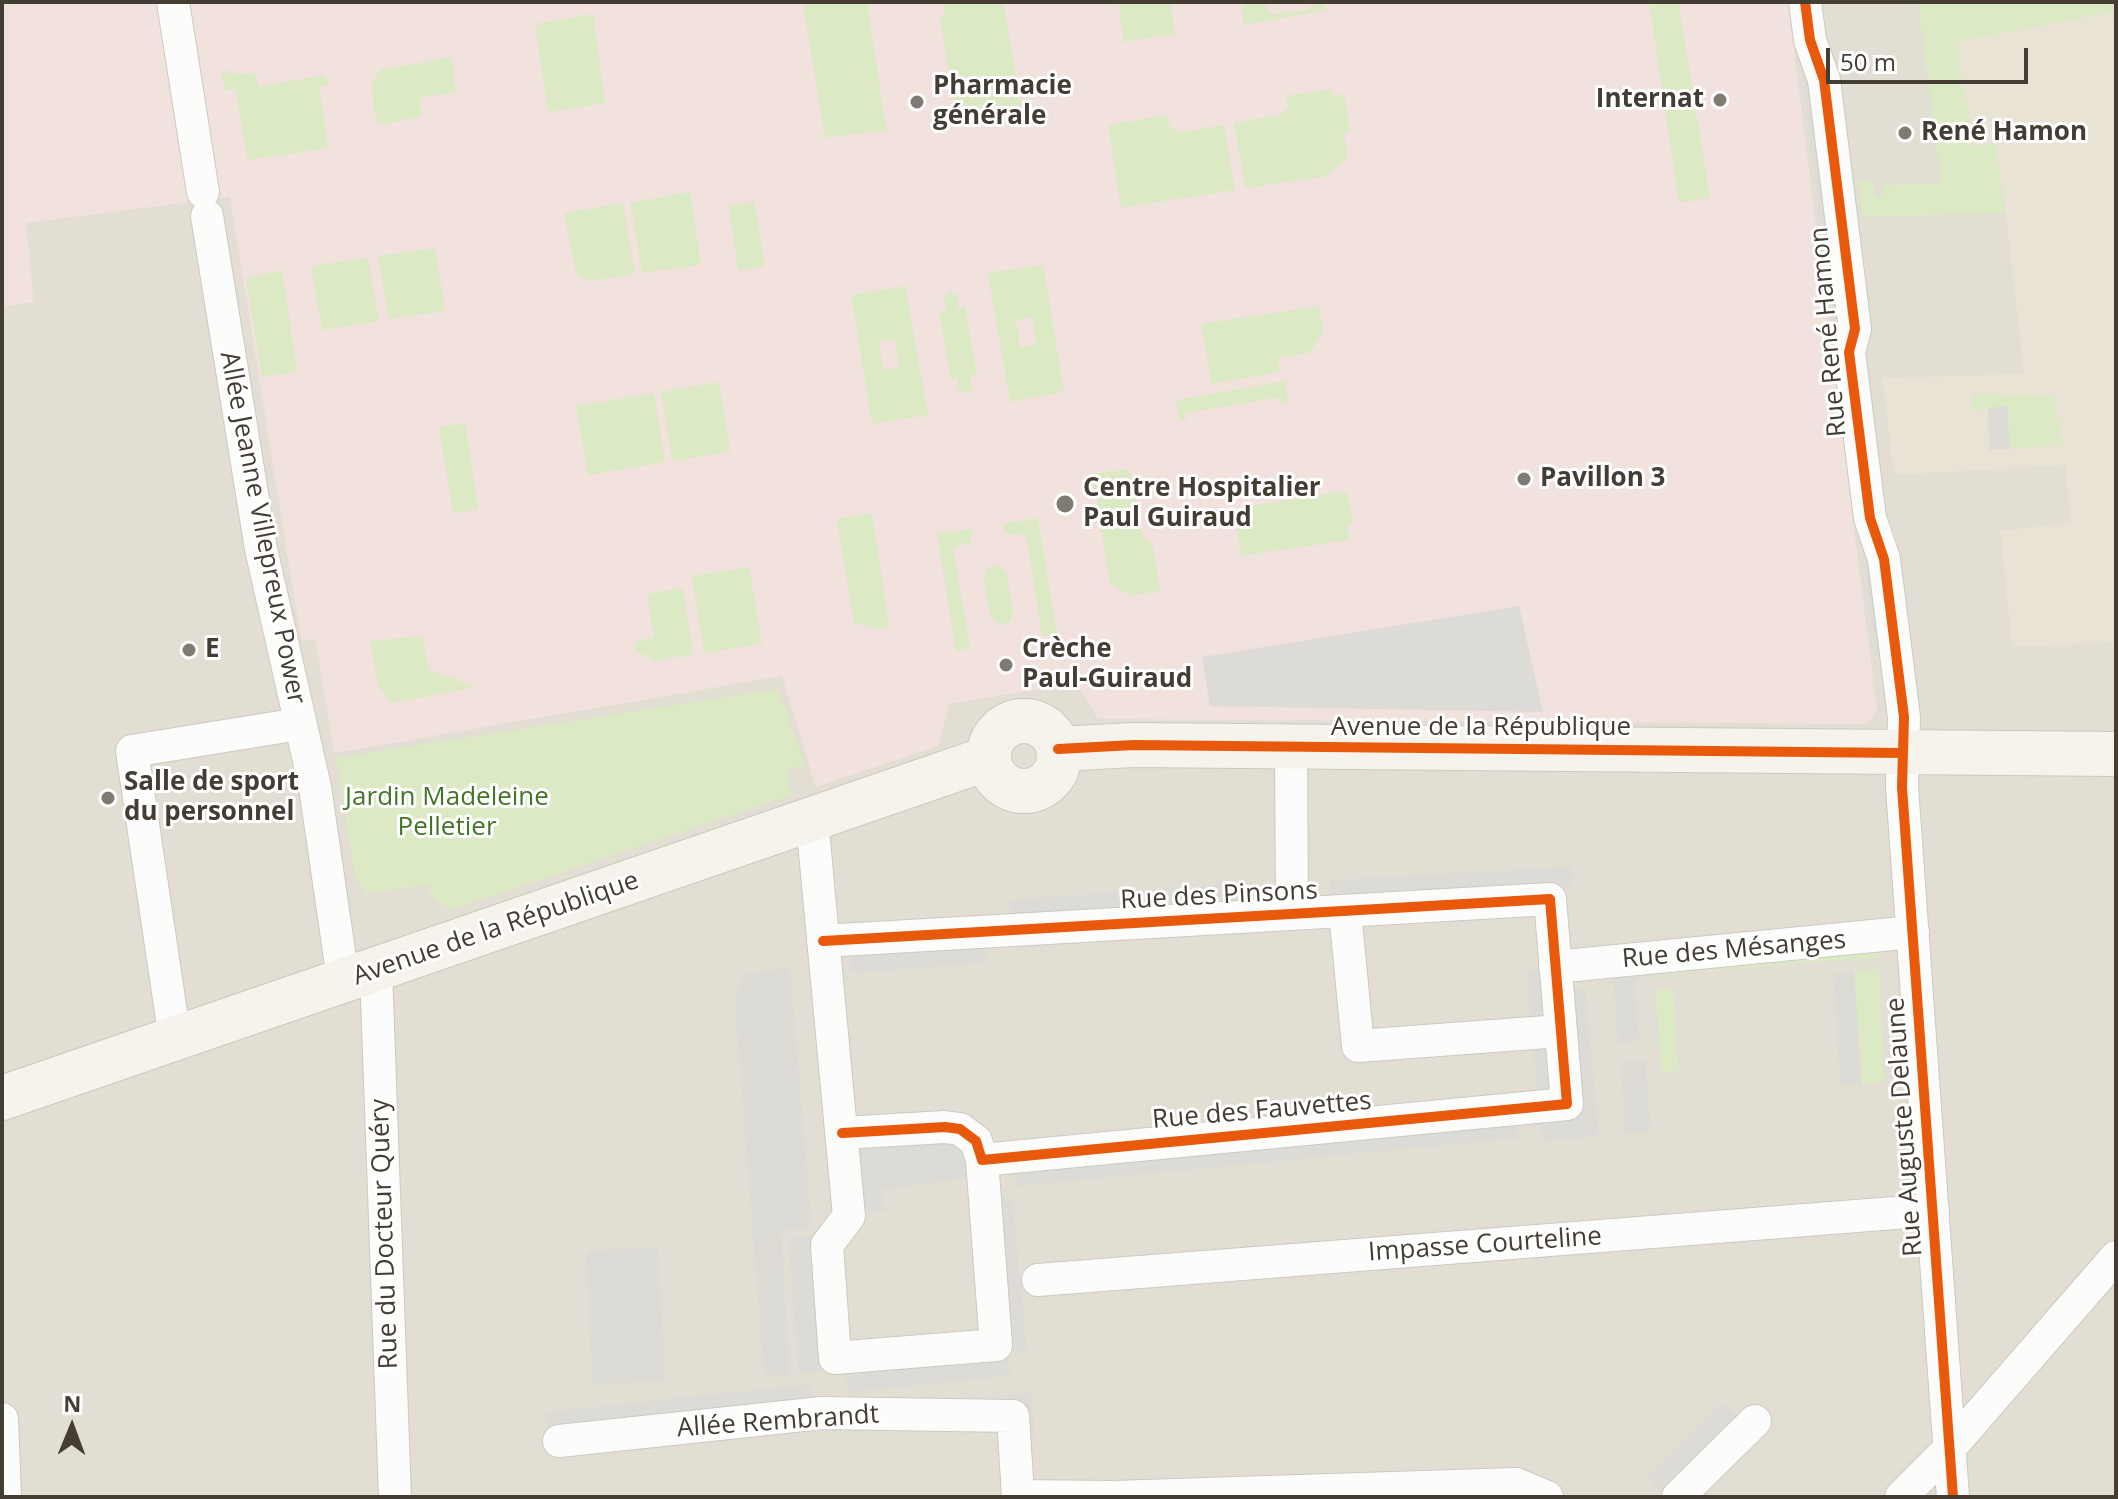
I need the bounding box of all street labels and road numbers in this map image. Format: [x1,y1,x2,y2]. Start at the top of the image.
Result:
street label: Rue René Hamon [1804,226,1854,438]
street label: Allée Jeanne Villepreux Power [212,349,312,707]
street label: Avenue de la République [1331,712,1631,744]
street label: Avenue de la République [349,865,643,993]
street label: Rue des Pinsons [1120,875,1318,917]
street label: Rue des Mésanges [1621,925,1847,975]
street label: Rue Auguste Delaune [1880,996,1930,1258]
street label: Rue des Fauvettes [1151,1086,1373,1136]
street label: Rue du Docteur Quéry [365,1098,405,1370]
street label: Impasse Courteline [1367,1221,1603,1269]
street label: Allée Rembrandt [676,1399,880,1445]

